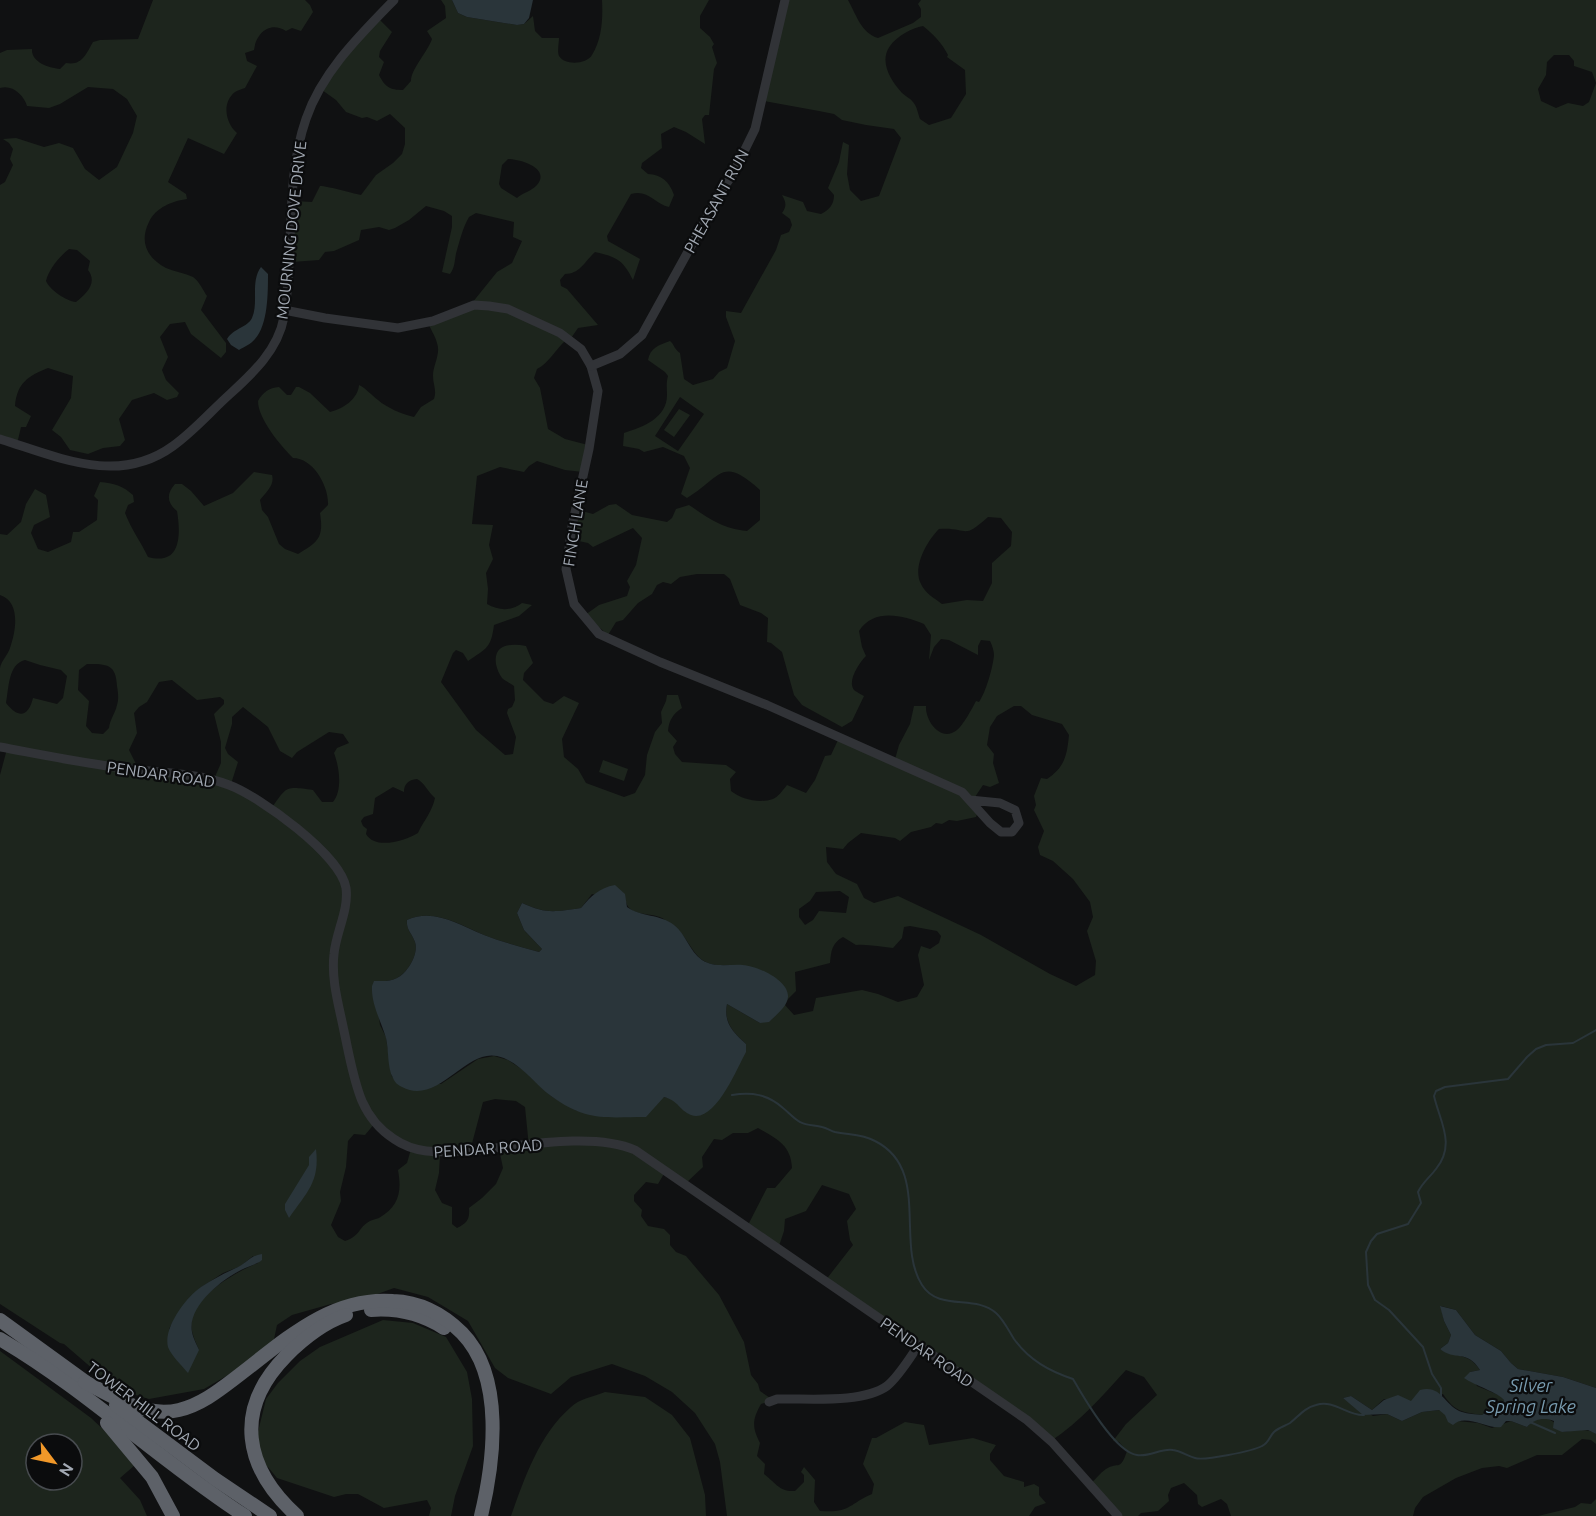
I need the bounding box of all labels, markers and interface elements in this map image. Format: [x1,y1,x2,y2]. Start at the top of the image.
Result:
street label: MOURNING DOVE DRIVE [273,140,309,320]
street label: PHEASANT RUN [680,146,752,256]
street label: FINCH LANE [559,478,591,568]
street label: PENDAR ROAD [106,757,216,791]
street label: PENDAR ROAD [433,1135,543,1161]
street label: PENDAR ROAD [877,1313,977,1391]
street label: TOWER HILL ROAD [84,1357,204,1455]
water label: Silver Spring Lake [1485,1375,1576,1416]
north arrow [24,1432,84,1492]
text: N [56,1460,78,1480]

